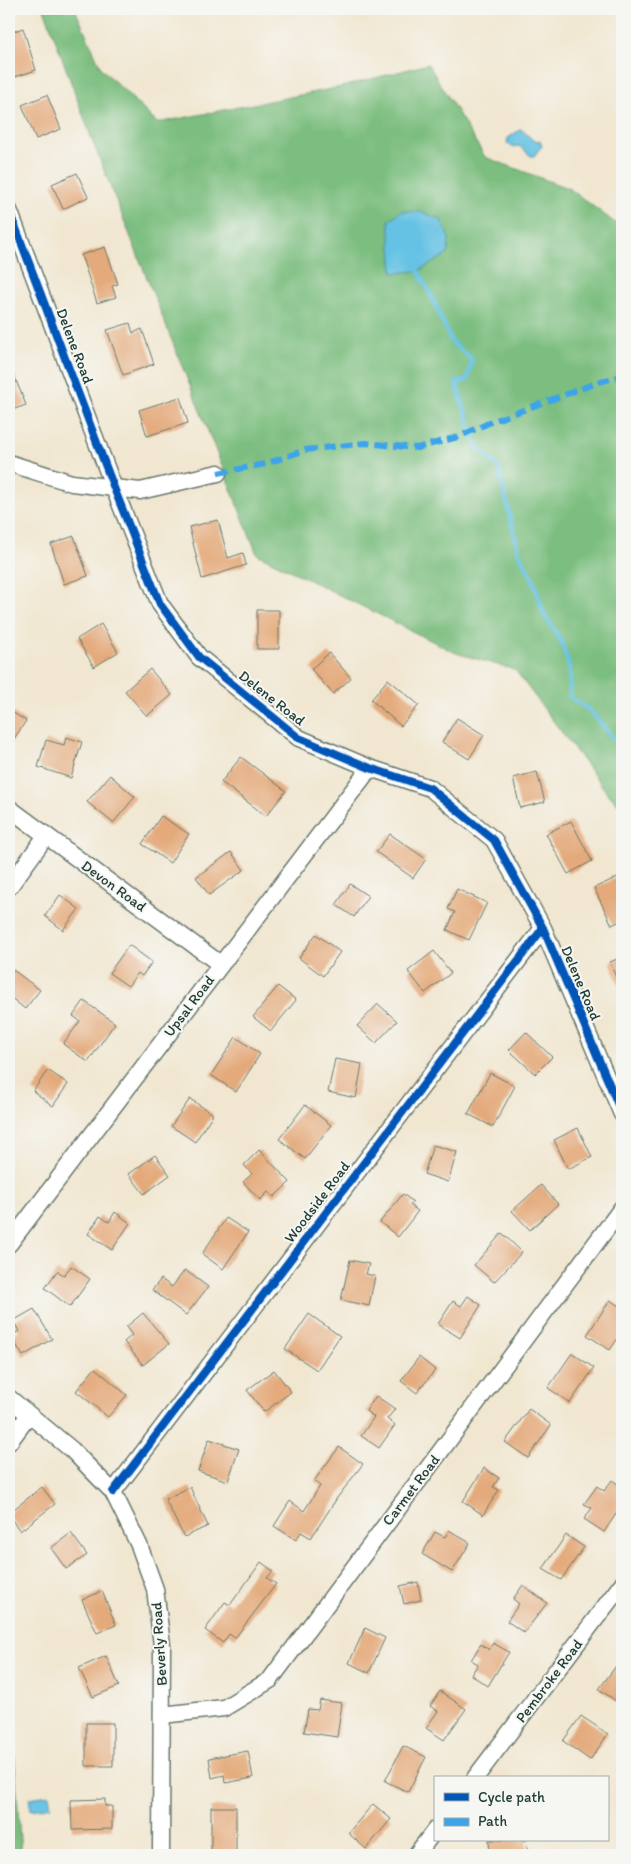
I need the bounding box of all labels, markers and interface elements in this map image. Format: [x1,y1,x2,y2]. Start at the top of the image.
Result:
street label: Delene Road [52,306,98,386]
street label: Delene Road [235,667,309,729]
street label: Devon Road [78,856,150,916]
street label: Delene Road [557,943,605,1023]
street label: Upsal Road [160,971,219,1040]
street label: Woodside Road [280,1157,354,1246]
street label: Carmet Road [378,1450,444,1529]
street label: Beverly Road [147,1602,171,1686]
street label: Pembroke Road [512,1636,586,1726]
legend [434,1776,608,1842]
text: Cycle path [478,1788,545,1806]
text: Path [478,1812,507,1830]

